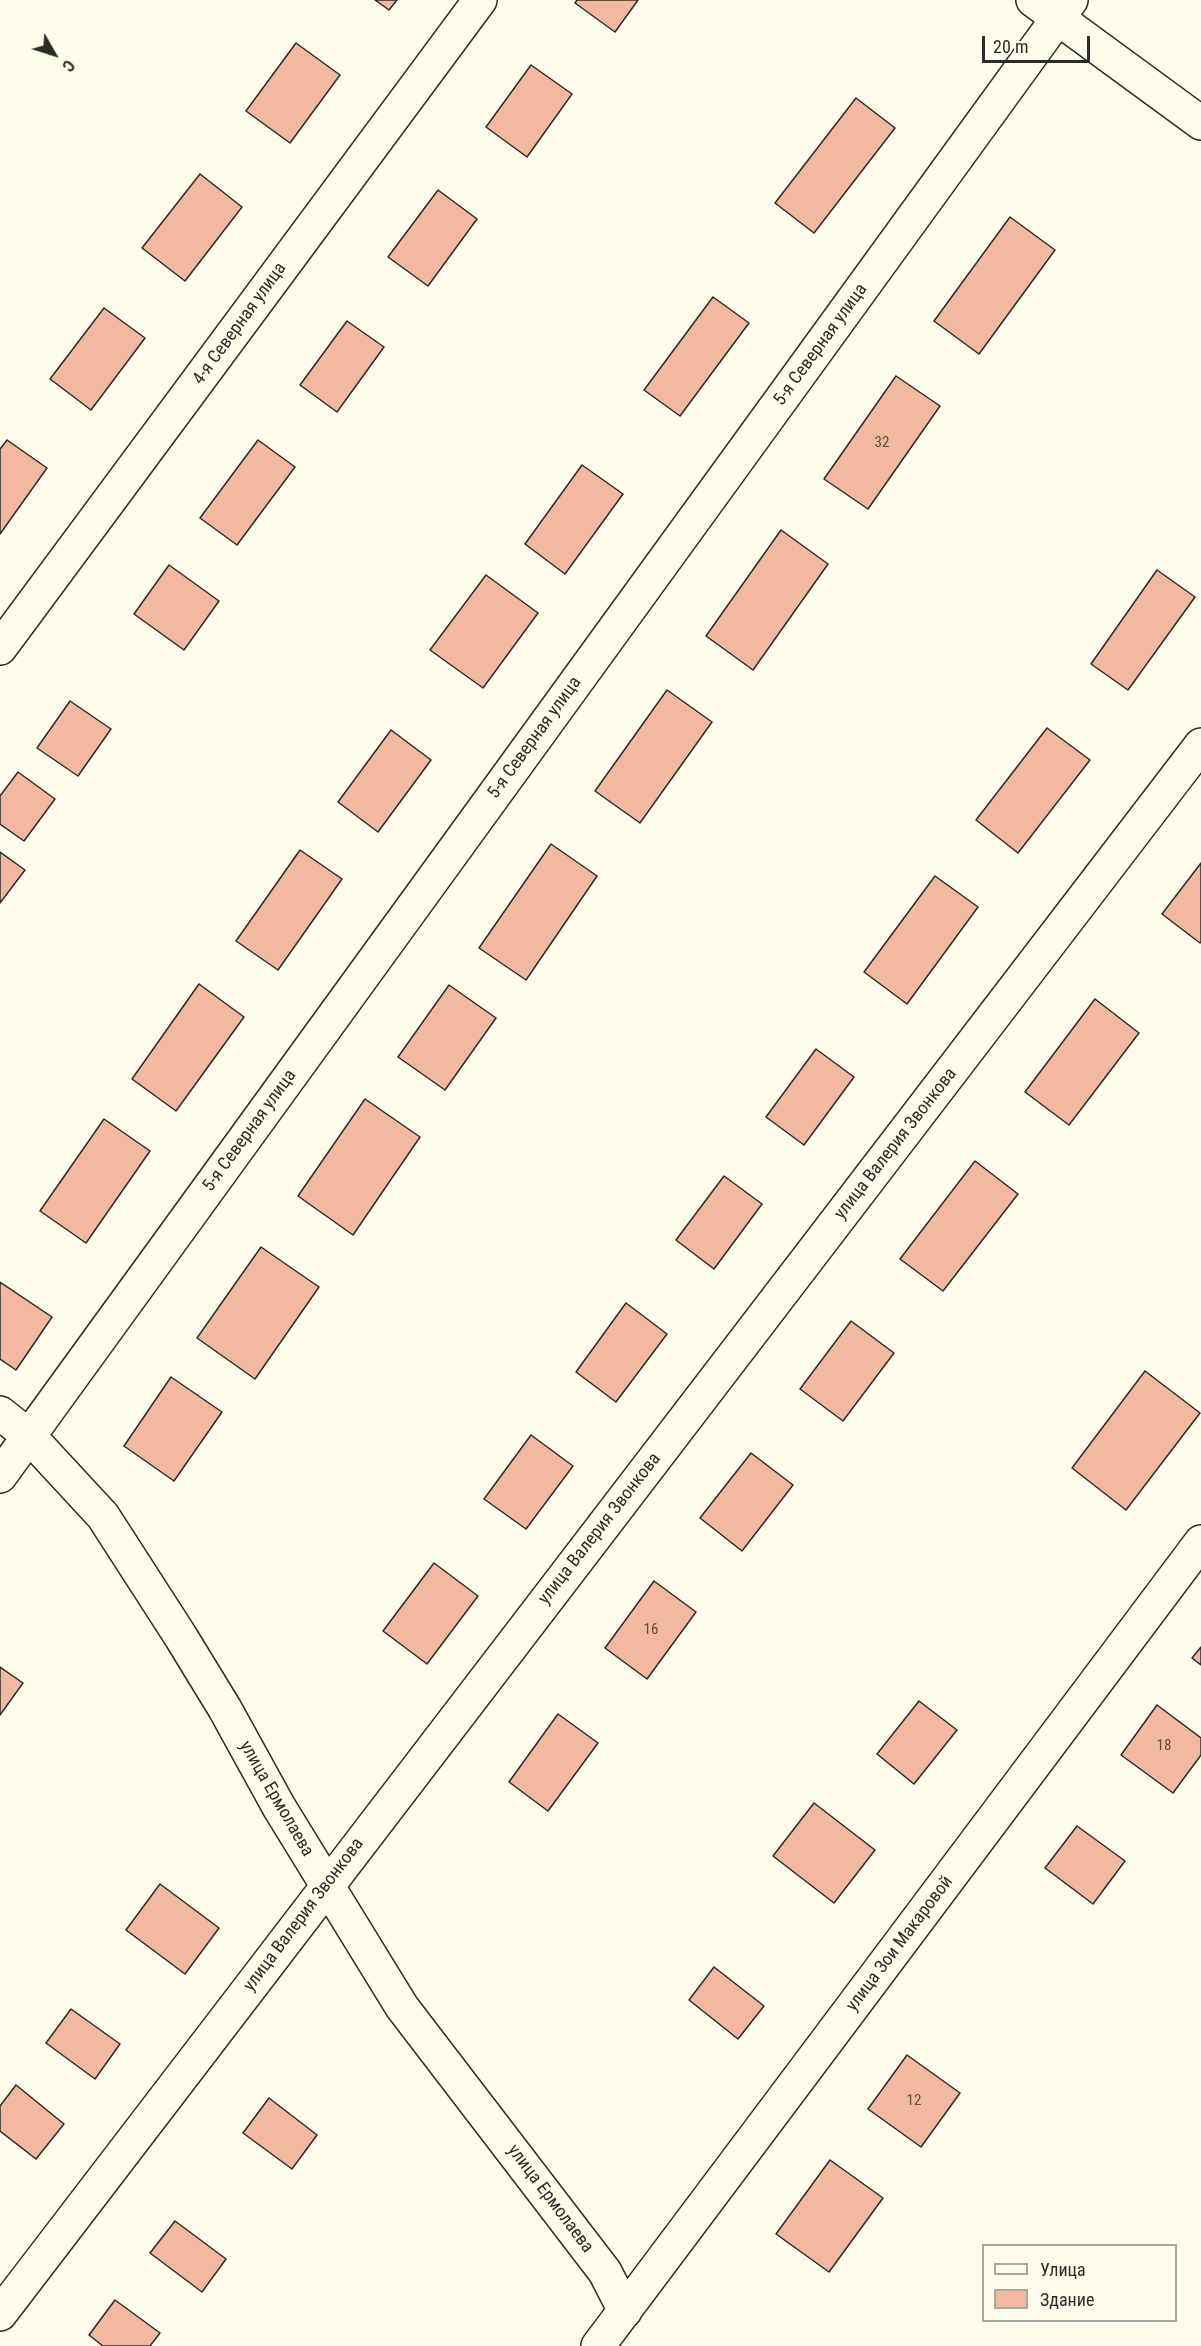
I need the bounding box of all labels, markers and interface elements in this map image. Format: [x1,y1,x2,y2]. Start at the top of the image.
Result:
north arrow [24,24,84,84]
scale bar [985,24,1093,62]
text: 20 m [993,36,1028,57]
text: С [58,56,79,75]
street label: 4-я Северная улица [189,259,291,389]
street label: 5-я Северная улица [770,280,872,410]
house number: 32 [875,434,889,452]
street label: 5-я Северная улица [484,673,586,803]
street label: улица Валерия Звонкова [830,1064,962,1224]
street label: 5-я Северная улица [199,1066,301,1196]
street label: улица Валерия Звонкова [534,1449,666,1609]
house number: 16 [644,1621,658,1639]
street label: улица Ермолаева [234,1737,318,1861]
house number: 18 [1157,1737,1171,1755]
street label: улица Валерия Звонкова [239,1834,369,1996]
street label: улица Зои Макаровой [842,1872,958,2016]
house number: 12 [907,2092,921,2110]
street label: улица Ермолаева [502,2141,598,2257]
legend [982,2244,1177,2322]
text: Улица [1040,2259,1086,2280]
text: Здание [1040,2289,1094,2310]

